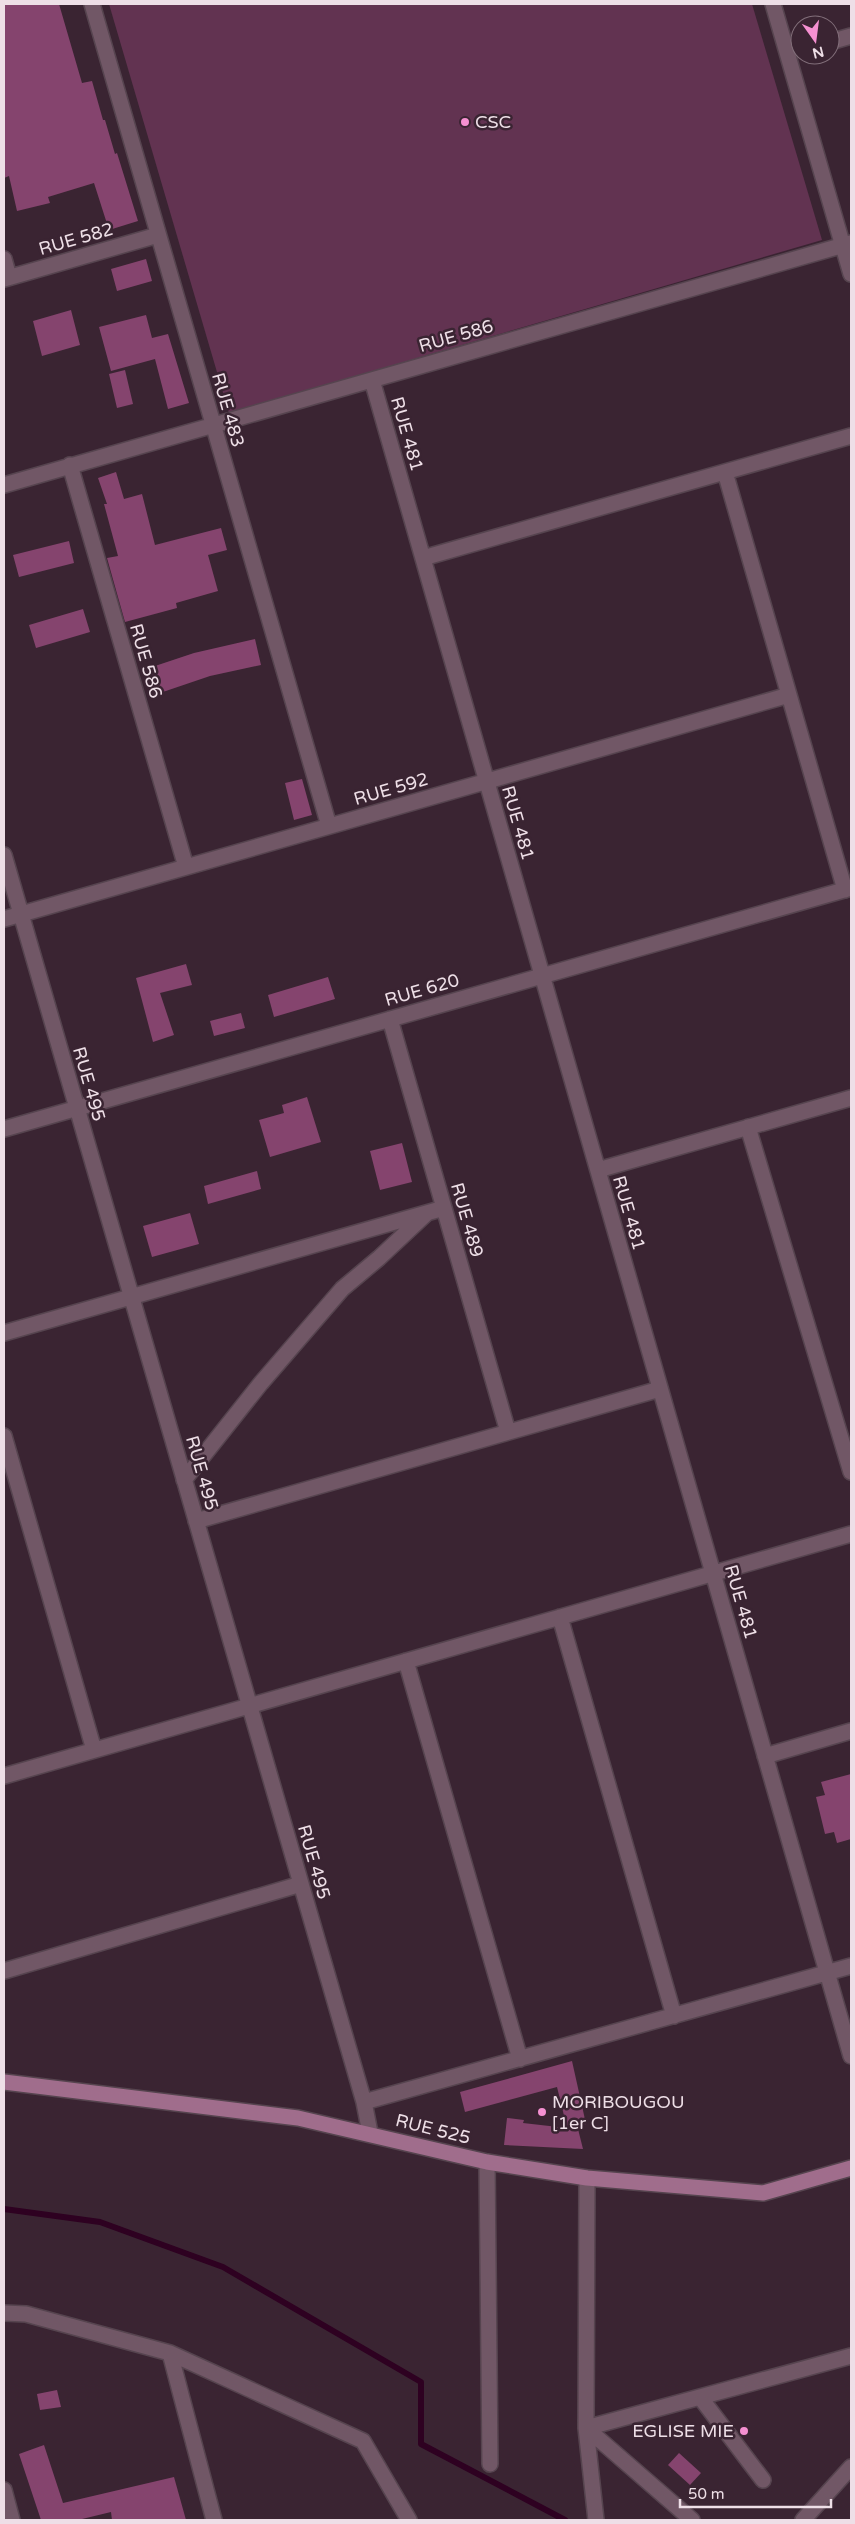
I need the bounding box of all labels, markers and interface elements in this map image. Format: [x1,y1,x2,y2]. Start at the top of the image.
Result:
north arrow [790,15,840,65]
text: N [811,43,826,62]
place label: CSC [475,111,511,133]
marker: CSC [459,116,471,128]
street label: RUE 582 [36,218,116,260]
street label: RUE 586 [416,315,496,357]
street label: RUE 483 [207,370,249,450]
street label: RUE 481 [386,394,428,474]
street label: RUE 586 [125,621,167,701]
street label: RUE 592 [351,768,431,810]
street label: RUE 481 [497,783,539,863]
street label: RUE 620 [382,969,462,1011]
street label: RUE 495 [68,1044,110,1124]
street label: RUE 481 [608,1173,650,1253]
street label: RUE 489 [446,1180,488,1260]
street label: RUE 495 [181,1433,223,1513]
street label: RUE 481 [720,1562,762,1642]
street label: RUE 495 [293,1822,335,1902]
place label: MORIBOUGOU [1er C] [552,2091,685,2134]
marker: MORIBOUGOU [1er C] [536,2106,548,2118]
street label: RUE 525 [393,2109,473,2149]
place label: EGLISE MIE [632,2420,734,2442]
marker: EGLISE MIE [738,2425,750,2437]
scale bar [680,2476,831,2508]
text: 50 m [688,2485,725,2503]

